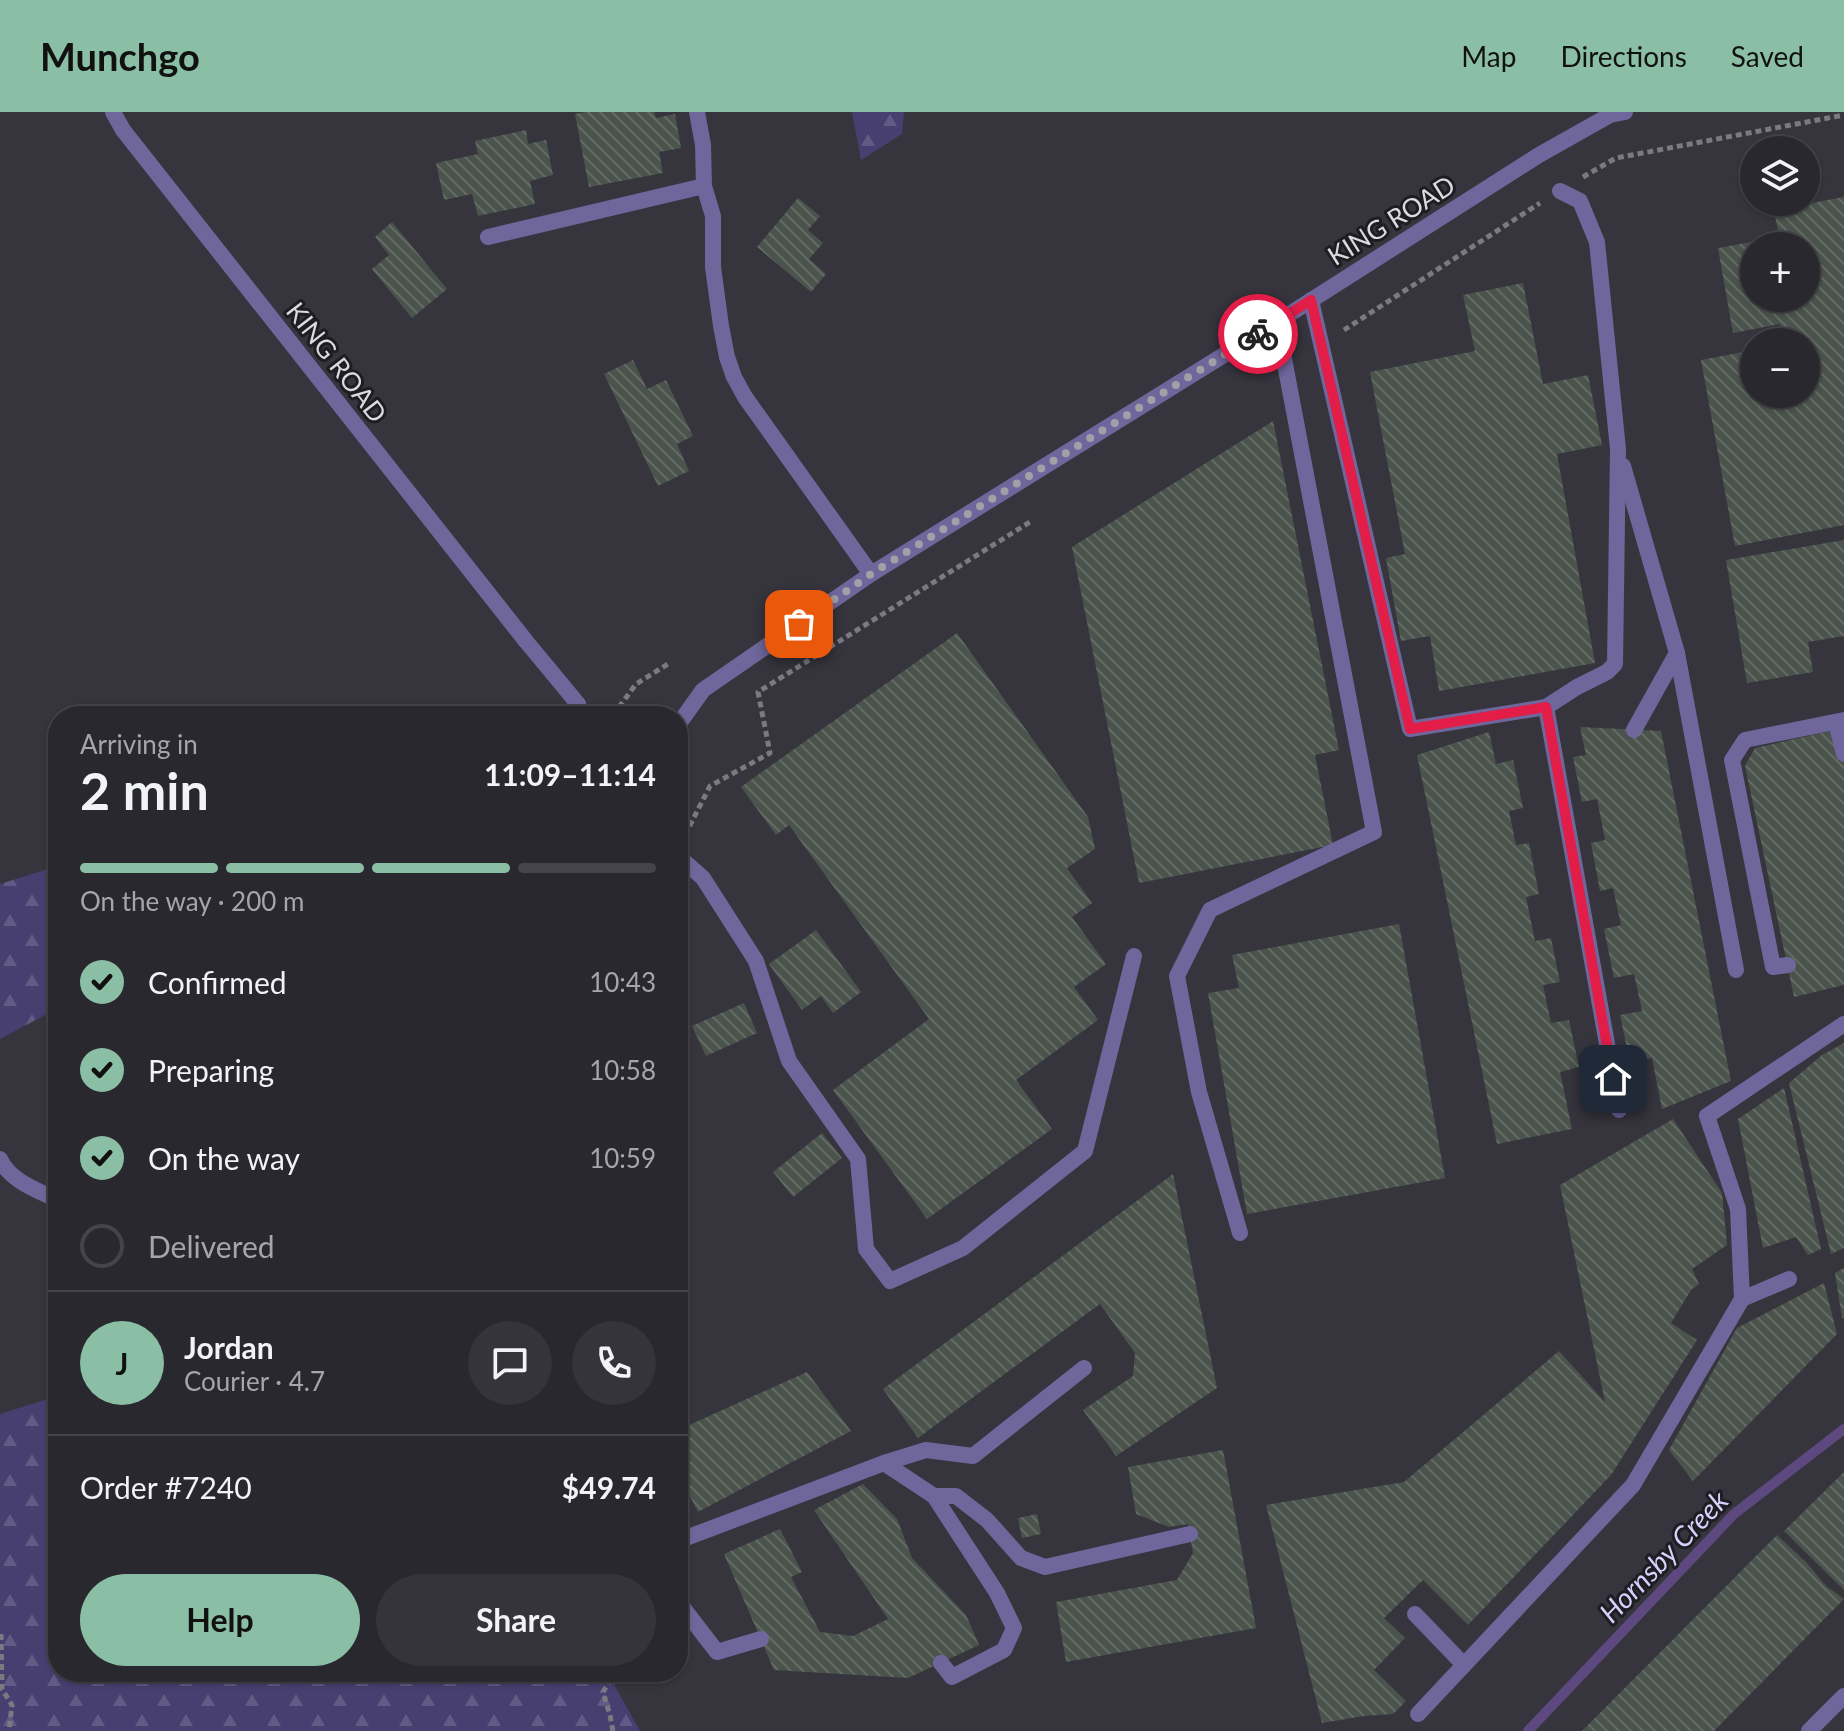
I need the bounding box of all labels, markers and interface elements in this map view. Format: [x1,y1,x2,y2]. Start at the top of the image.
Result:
text: Munchgo [40,33,200,79]
text: Map [1461,39,1516,73]
text: Directions [1560,39,1687,73]
text: Saved [1731,39,1804,73]
map controls [1740,136,1820,408]
button: layers [1740,136,1820,216]
street label: KING ROAD [1322,168,1460,272]
button: + [1740,232,1820,312]
courier [1218,294,1298,374]
street label: KING ROAD [280,295,394,429]
icon: bike [1236,312,1280,356]
button: − [1740,328,1820,408]
pin [765,590,833,658]
icon: bag [777,602,821,646]
text: Arriving in [80,728,198,760]
text: 11:09–11:14 [484,756,656,792]
text: 2 min [80,759,209,821]
text: On the way · 200 m [80,885,304,917]
icon: check [80,960,124,1004]
text: Confirmed [148,964,287,1000]
text: 10:43 [589,966,656,998]
pin [1579,1045,1647,1113]
icon: check [80,1048,124,1092]
text: Preparing [148,1052,274,1088]
text: 10:58 [589,1054,656,1086]
icon: home [1591,1057,1635,1101]
icon: check [80,1136,124,1180]
text: On the way [148,1140,300,1176]
text: 10:59 [589,1142,656,1174]
text: Delivered [148,1228,275,1264]
button: chat [468,1321,552,1405]
button: phone [572,1321,656,1405]
text: Jordan [184,1329,274,1365]
text: J [116,1345,128,1381]
text: Courier · 4.7 [184,1365,325,1397]
text: Order #7240 [80,1469,252,1505]
text: $49.74 [562,1469,656,1505]
water label: Hornsby Creek [1592,1483,1735,1629]
button: Help [80,1574,360,1666]
button: Share [376,1574,656,1666]

